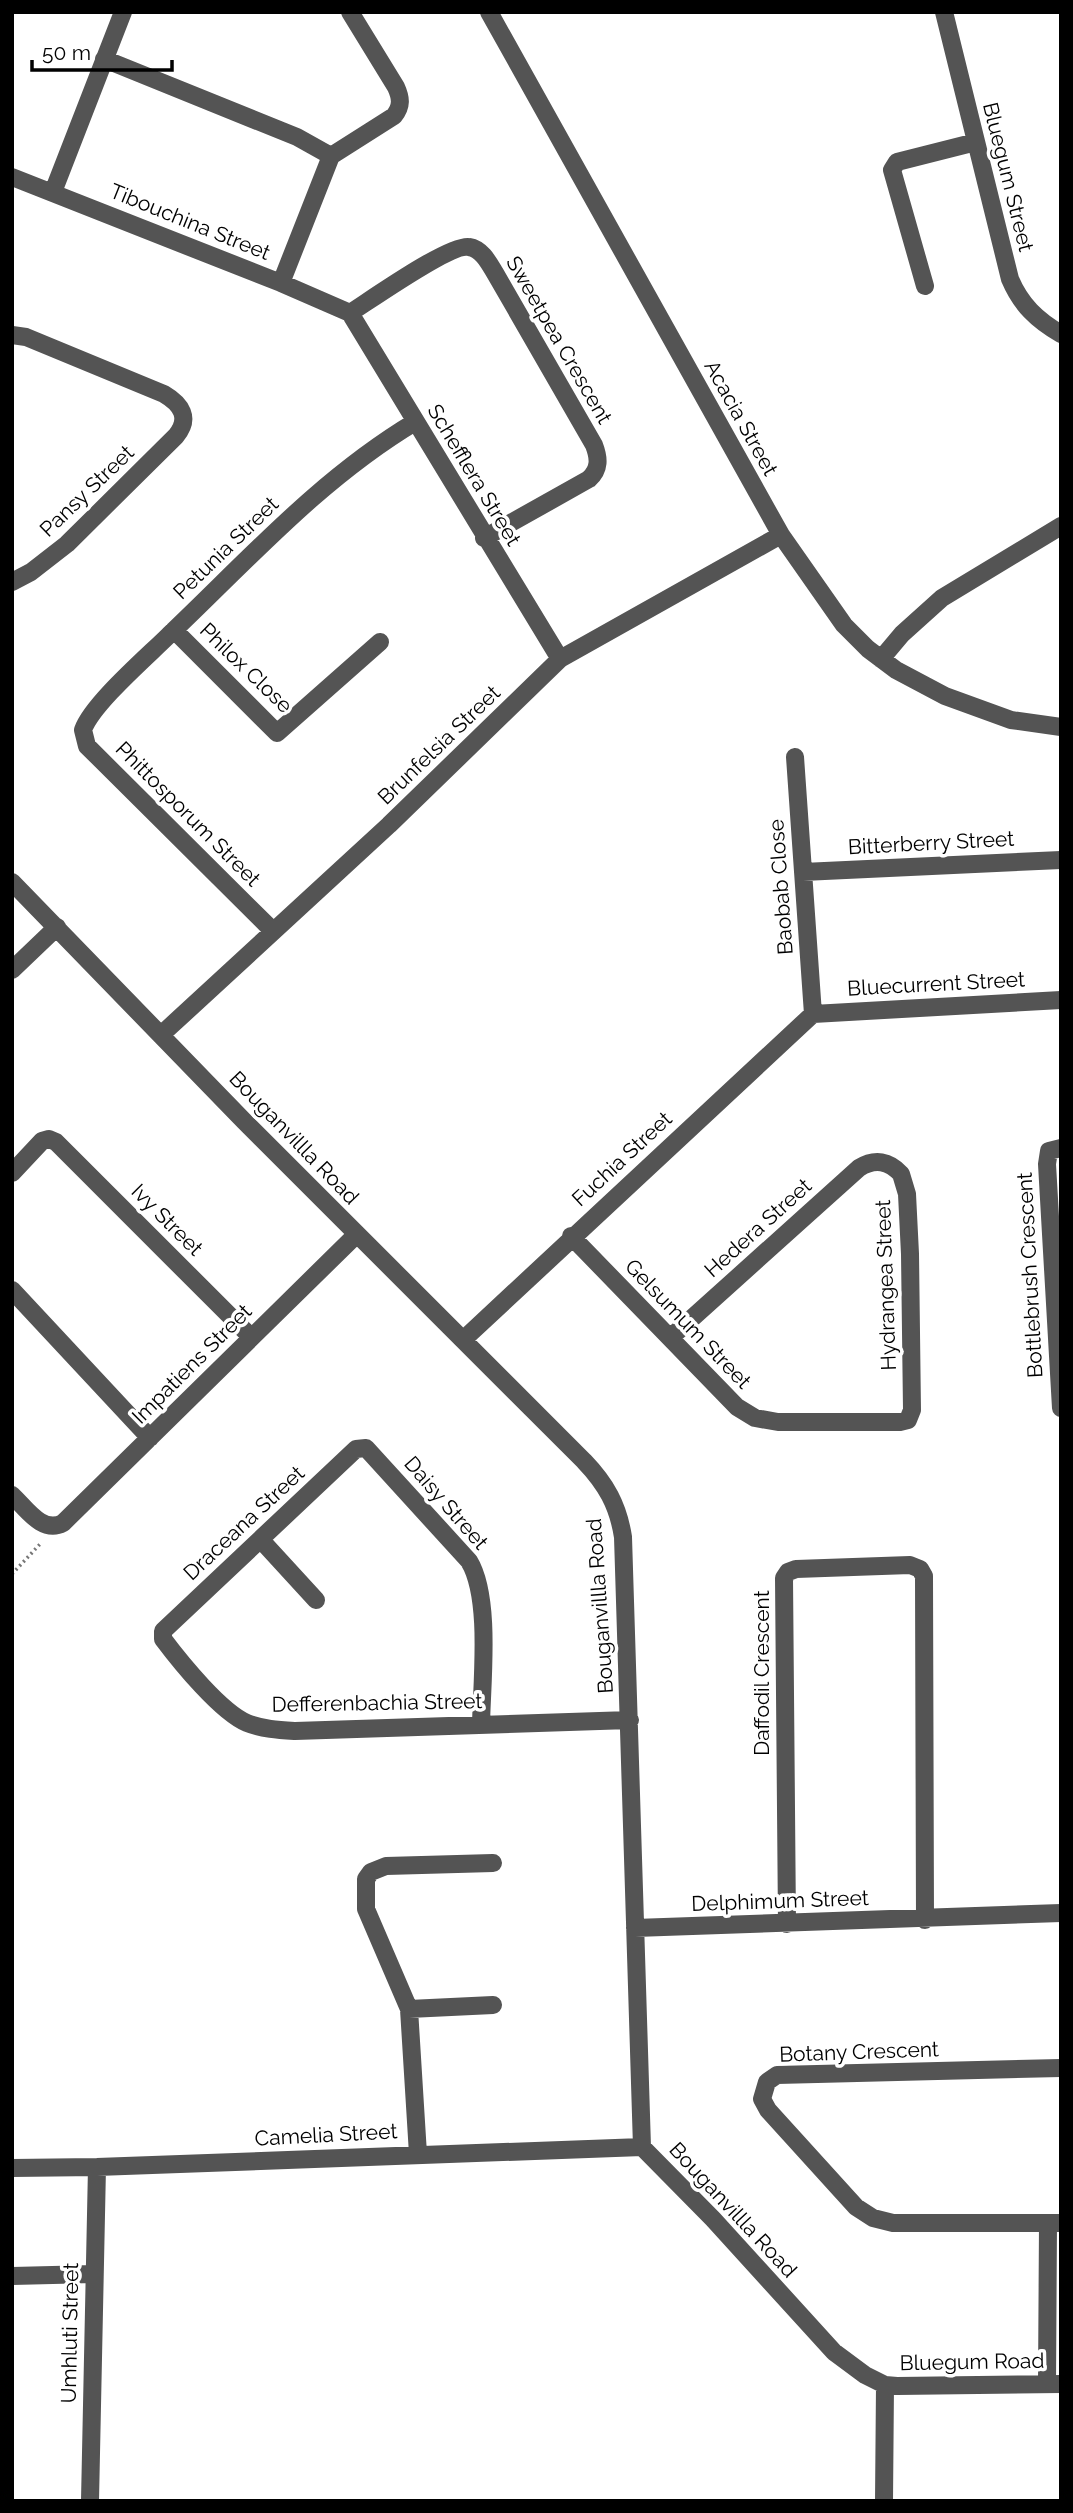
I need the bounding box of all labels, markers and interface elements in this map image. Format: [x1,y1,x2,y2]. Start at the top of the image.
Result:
scale bar [32,28,172,72]
text: 50 m [42,40,91,65]
street label: Bluegum Street [978,100,1039,254]
street label: Tibouchina Street [106,178,274,265]
street label: Sweetpea Crescent [501,251,618,428]
street label: Acacia Street [699,356,783,480]
street label: Schefflera Street [422,399,526,550]
street label: Pansy Street [34,440,139,542]
street label: Petunia Street [168,491,283,604]
street label: Philox Close [195,617,298,718]
street label: Brunfelsia Street [372,680,505,809]
street label: Phittosporum Street [111,736,266,891]
street label: Baobab Close [763,818,798,956]
street label: Bitterberry Street [847,826,1015,859]
street label: Bluecurrent Street [846,966,1025,1001]
street label: Bouganvillla Road [224,1066,364,1209]
street label: Fuchia Street [566,1106,677,1211]
street label: Bottlebrush Crescent [1012,1172,1047,1378]
street label: Hedera Street [699,1173,816,1282]
street label: Ivy Street [126,1179,208,1261]
street label: Hydrangea Street [870,1199,901,1371]
street label: Gelsumum Street [620,1254,757,1394]
street label: Impatiens Street [127,1299,257,1429]
street label: Daisy Street [399,1451,494,1554]
street label: Draceana Street [178,1460,309,1585]
street label: Bouganvillla Road [581,1518,618,1694]
street label: Daffodil Crescent [749,1590,774,1756]
street label: Defferenbachia Street [271,1688,483,1717]
street label: Delphimum Street [691,1885,869,1916]
street label: Botany Crescent [779,2036,939,2067]
street label: Camelia Street [254,2118,398,2151]
street label: Bouganvillla Road [664,2137,802,2282]
street label: Umhluti Street [56,2262,83,2404]
street label: Bluegum Road [899,2348,1045,2375]

